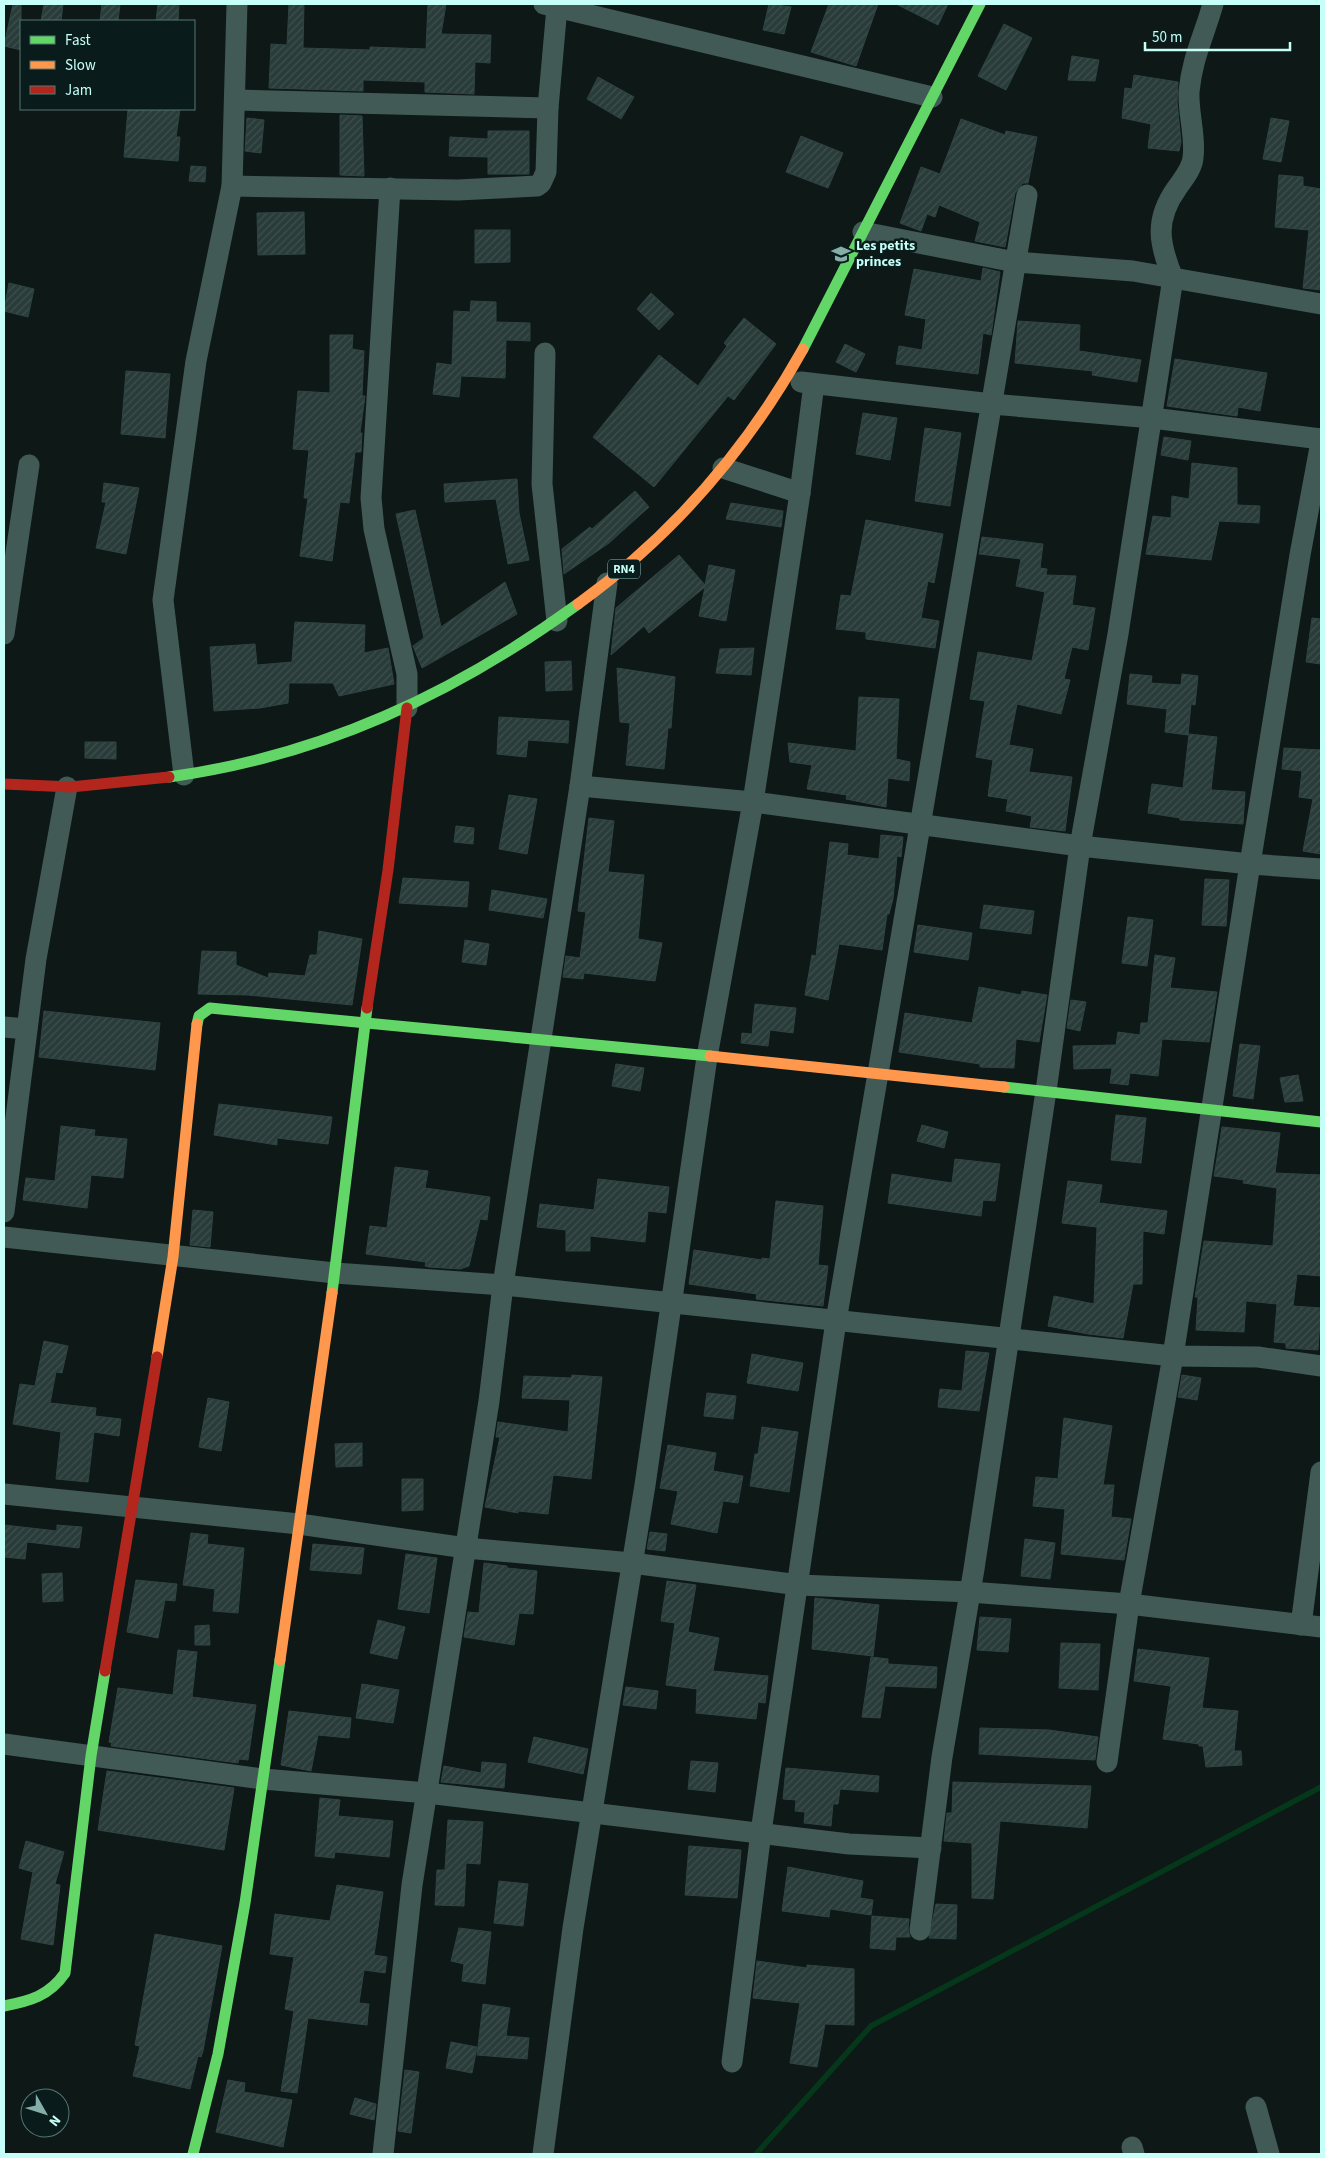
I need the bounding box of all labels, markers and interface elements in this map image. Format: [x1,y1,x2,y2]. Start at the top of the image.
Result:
legend [20,20,195,110]
scale bar [1145,20,1290,52]
text: 50 m [1152,27,1182,48]
text: Fast [65,30,91,51]
text: Slow [65,55,96,76]
text: Jam [65,80,92,101]
place label: Les petits princes [856,236,915,272]
school or university icon: Les petits princes [830,243,852,265]
road number: RN4 [608,560,640,578]
north arrow [20,2088,70,2138]
text: N [44,2111,65,2130]

